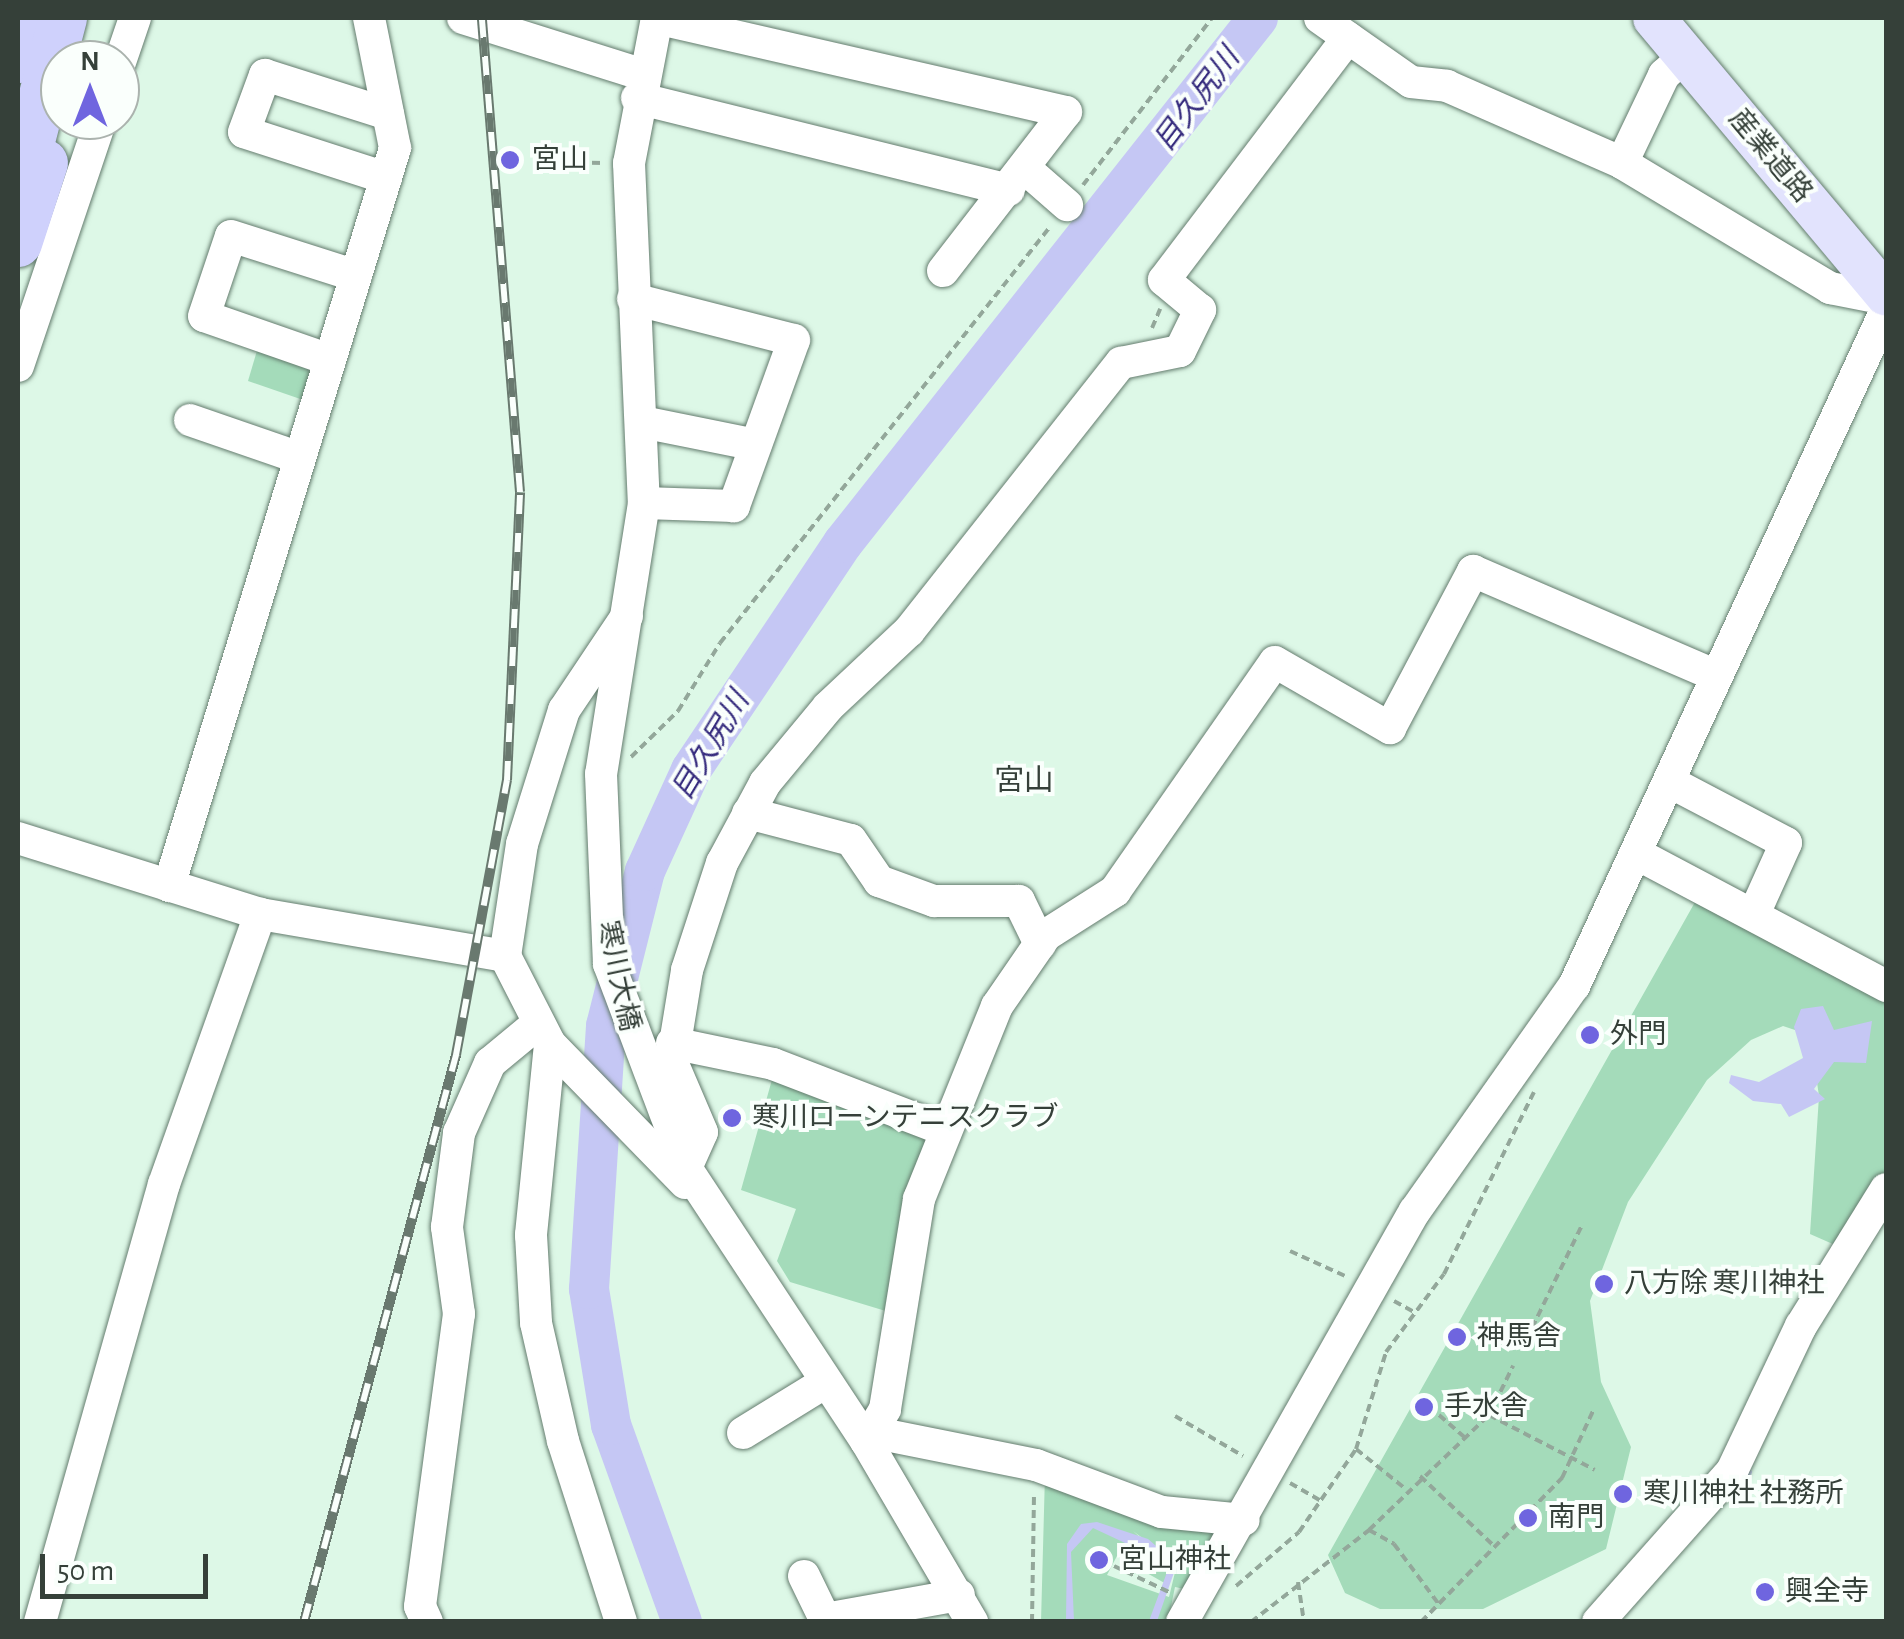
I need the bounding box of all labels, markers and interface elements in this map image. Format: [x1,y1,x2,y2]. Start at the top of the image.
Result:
north arrow [40,40,140,140]
water label: 目久尻川 [1147,41,1247,159]
text: N [80,48,100,76]
street label: 産業道路 [1721,102,1819,210]
place label: 宮山 [532,143,588,177]
marker: 宮山 [497,147,523,173]
water label: 目久尻川 [665,685,757,807]
district label: 宮山 [994,763,1054,799]
street label: 寒川大橋 [590,918,646,1034]
place label: 外門 [1610,1018,1666,1052]
marker: 外門 [1579,1024,1601,1046]
place label: 寒川ローンテニスクラブ [752,1101,1060,1135]
marker: 寒川ローンテニスクラブ [721,1107,743,1129]
place label: 八方除 寒川神社 [1624,1267,1825,1301]
marker: 八方除 寒川神社 [1593,1273,1615,1295]
place label: 神馬舎 [1477,1320,1561,1354]
marker: 神馬舎 [1446,1326,1468,1348]
place label: 手水舎 [1444,1390,1528,1424]
marker: 手水舎 [1413,1396,1435,1418]
place label: 寒川神社 社務所 [1643,1477,1844,1511]
marker: 寒川神社 社務所 [1612,1483,1634,1505]
place label: 南門 [1548,1501,1604,1535]
marker: 南門 [1517,1507,1539,1529]
scale bar [45,1534,212,1596]
place label: 宮山神社 [1119,1543,1231,1577]
marker: 宮山神社 [1088,1549,1110,1571]
text: 50 m [57,1556,114,1586]
place label: 興全寺 [1785,1575,1869,1609]
marker: 興全寺 [1754,1581,1776,1603]

